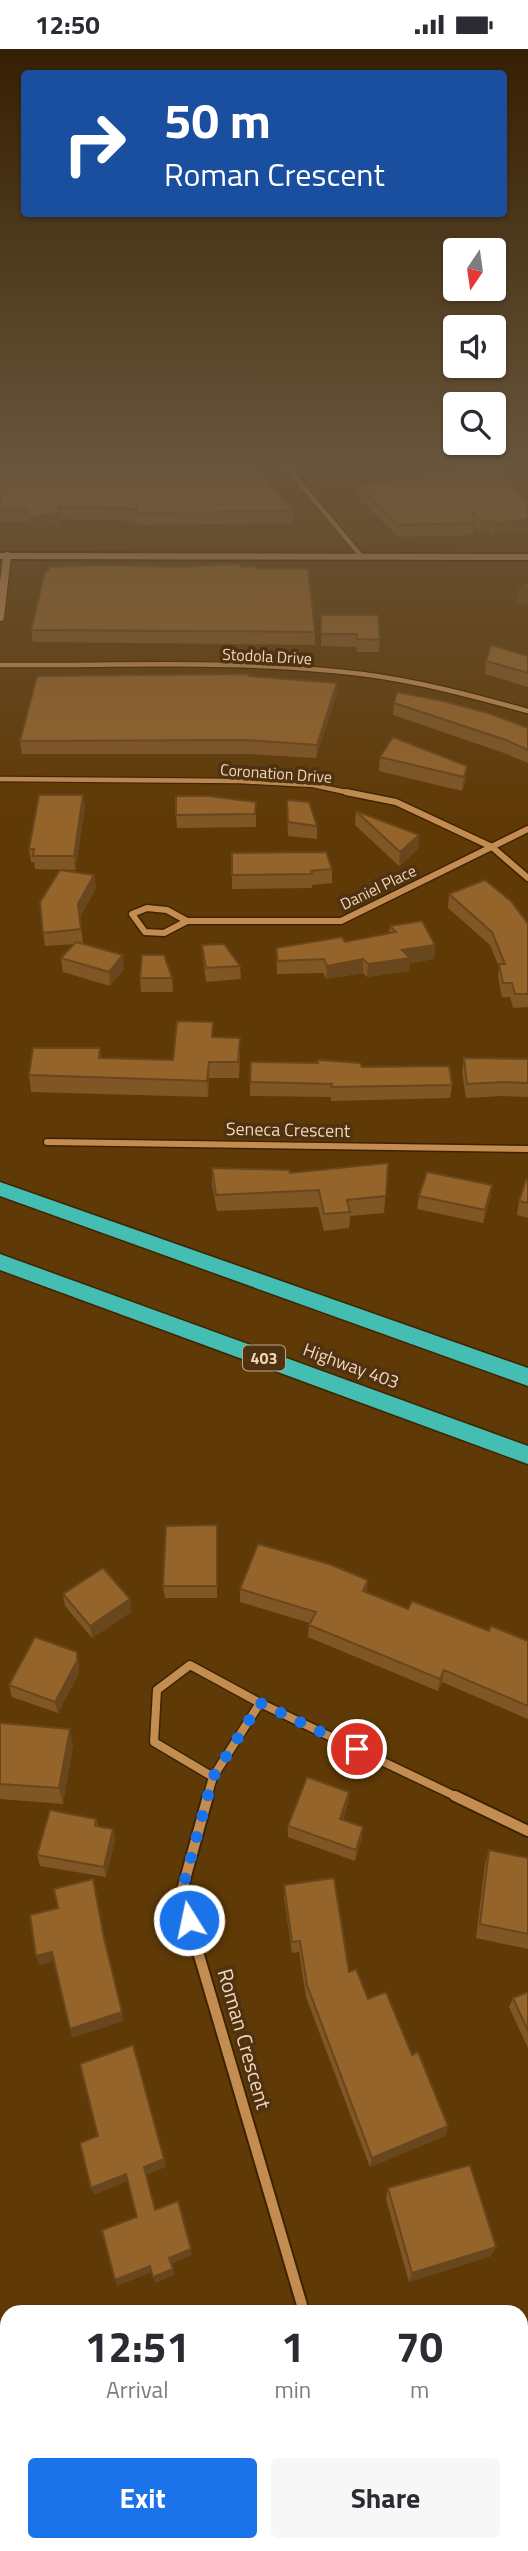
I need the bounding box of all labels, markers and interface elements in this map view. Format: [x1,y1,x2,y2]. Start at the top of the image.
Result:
text: 12:50 [35,5,100,44]
text: 50 m [164,82,271,157]
icon: right [49,98,140,189]
text: Roman Crescent [164,150,385,198]
north arrow [443,238,506,301]
map controls [443,238,506,455]
button: sound [443,315,506,378]
button: search [443,392,506,455]
street label: Stodola Drive [222,642,312,670]
street label: Coronation Drive [219,757,333,789]
street label: Daniel Place [336,858,420,916]
street label: Seneca Crescent [226,1115,351,1144]
street label: Highway 403 [299,1336,403,1395]
road number: 403 [243,1345,285,1371]
pin [327,1719,387,1779]
icon: arrive [338,1730,376,1768]
position arrow [152,1883,226,1957]
street label: Roman Crescent [210,1965,280,2113]
text: 12:51 [85,2314,190,2378]
text: 1 [281,2314,305,2378]
text: 70 [396,2314,443,2378]
text: Arrival [106,2372,168,2407]
text: min [275,2372,311,2407]
text: m [410,2372,429,2407]
button: Exit [28,2458,257,2538]
button: Share [271,2458,500,2538]

